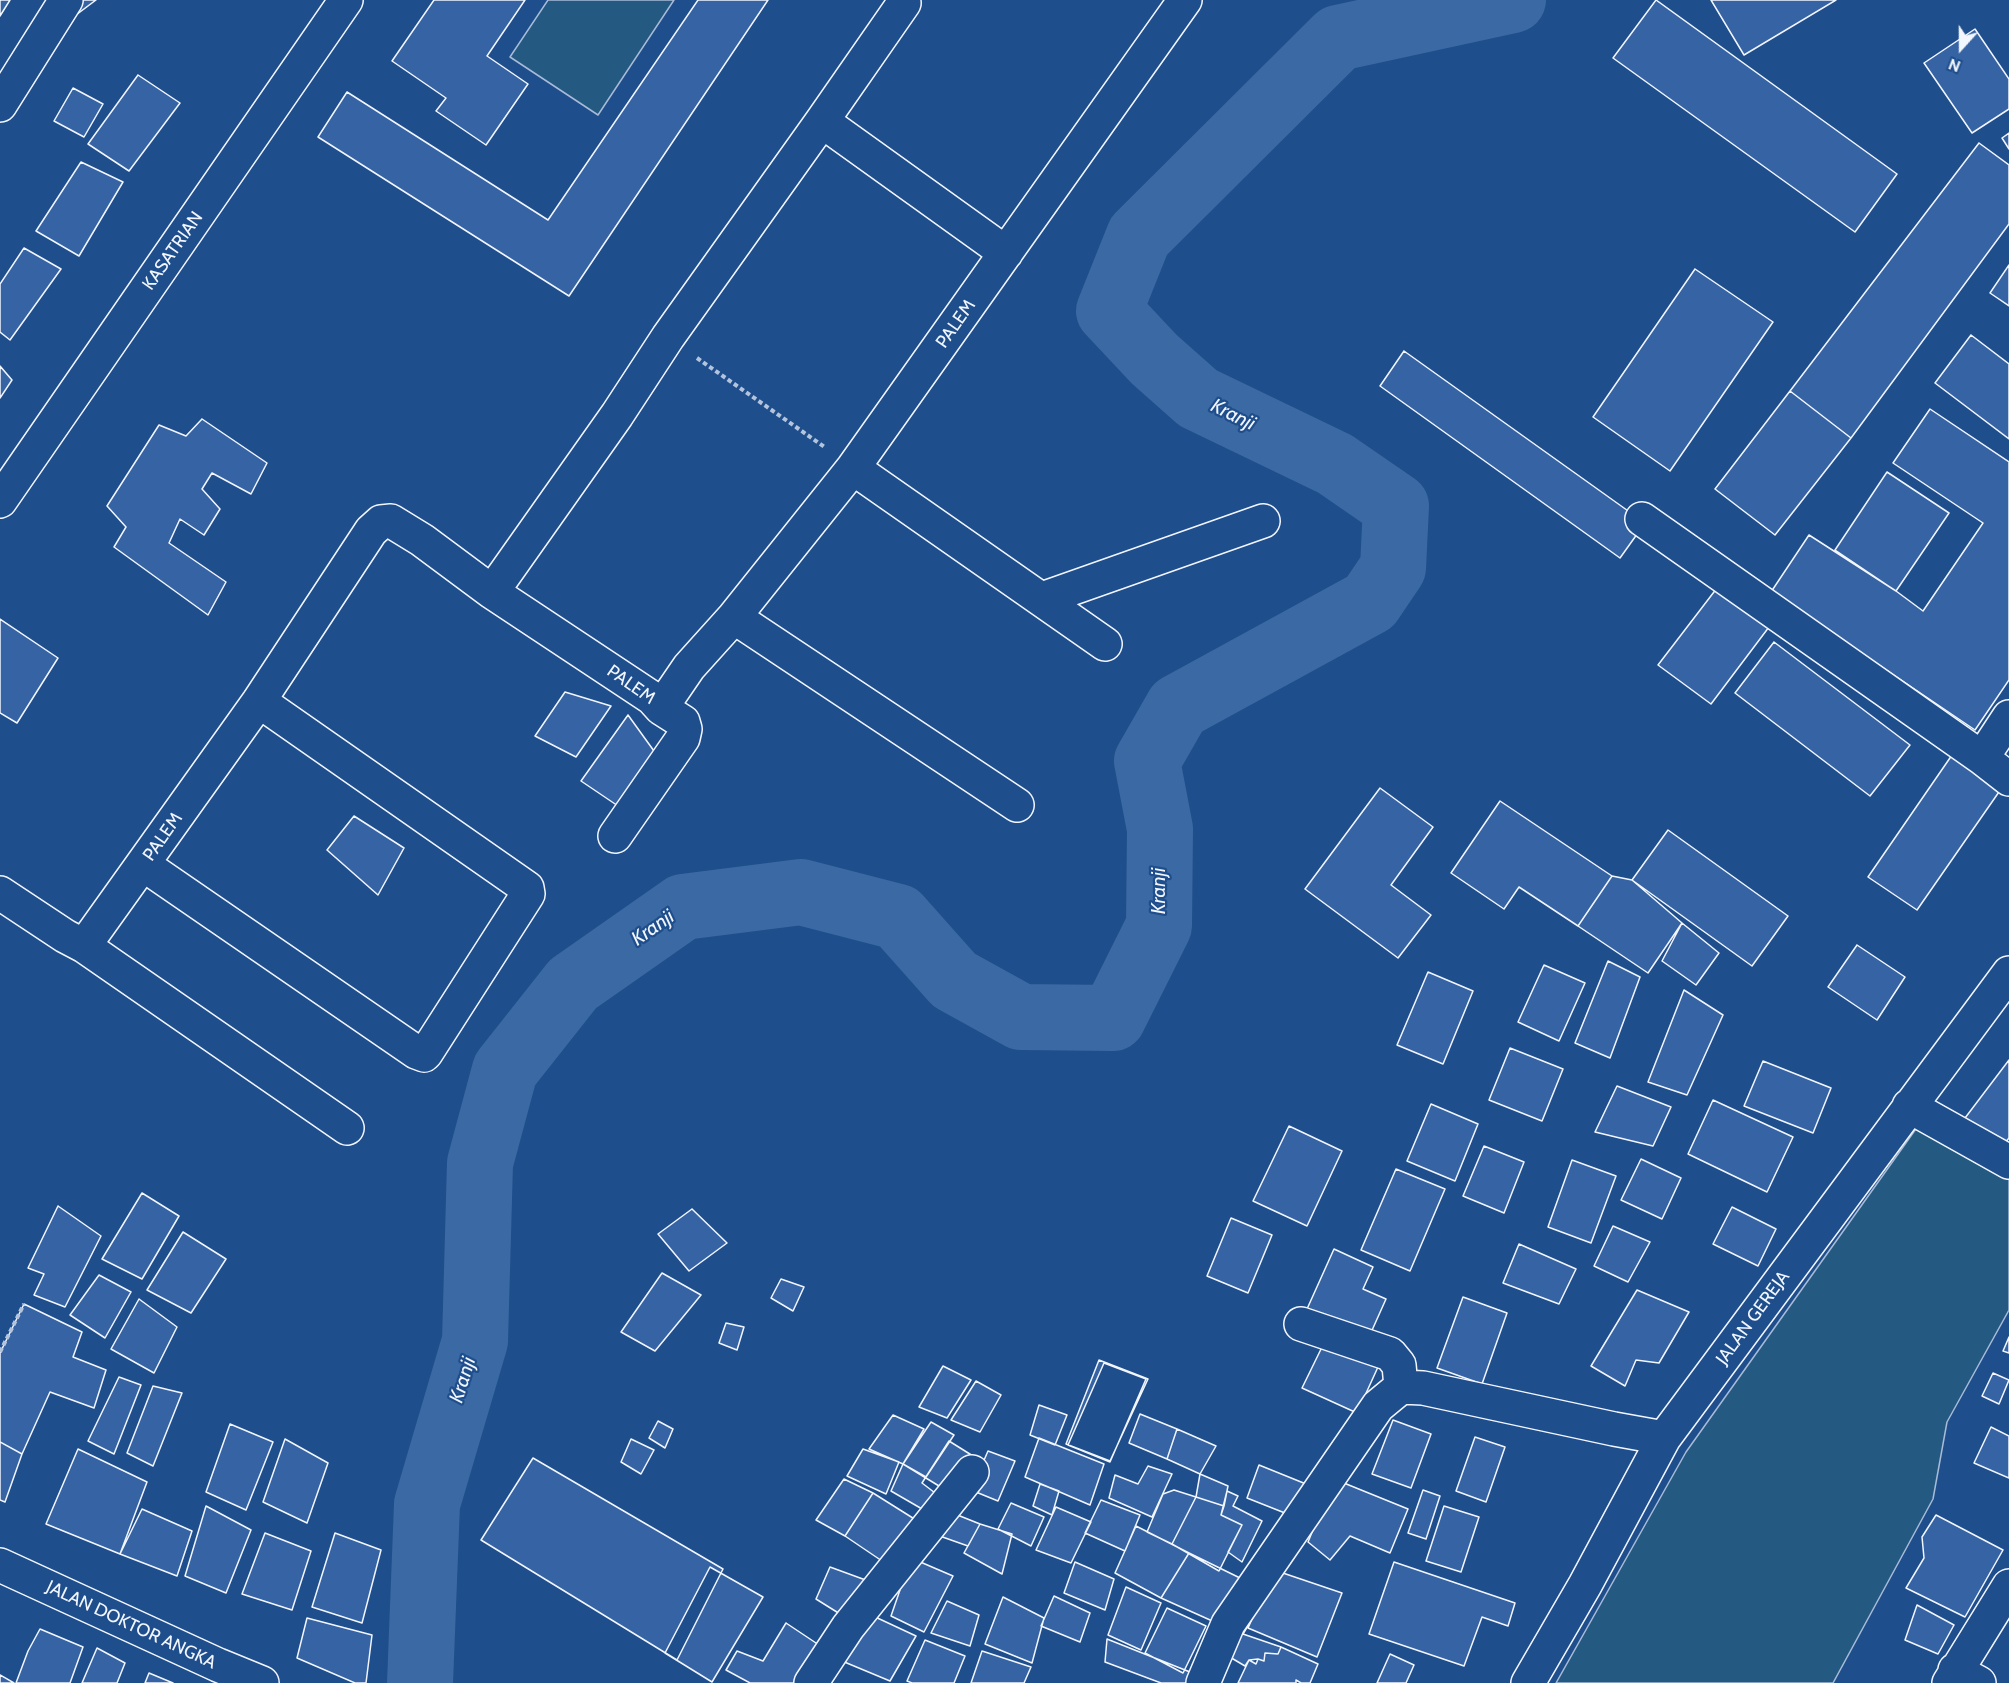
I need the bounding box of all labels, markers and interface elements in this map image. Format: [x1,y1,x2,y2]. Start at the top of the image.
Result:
north arrow [1931,18,1991,78]
text: N [1946,54,1963,76]
street label: KASATRIAN [138,208,208,294]
street label: PALEM [932,296,980,352]
water label: Kranji [1207,394,1259,436]
street label: PALEM [603,661,659,709]
street label: PALEM [139,809,187,865]
water label: Kranji [1147,868,1171,914]
water label: Kranji [627,905,679,951]
street label: JALAN GEREJA [1712,1267,1794,1369]
water label: Kranji [445,1354,481,1406]
street label: JALAN DOKTOR ANGKA [43,1576,219,1674]

